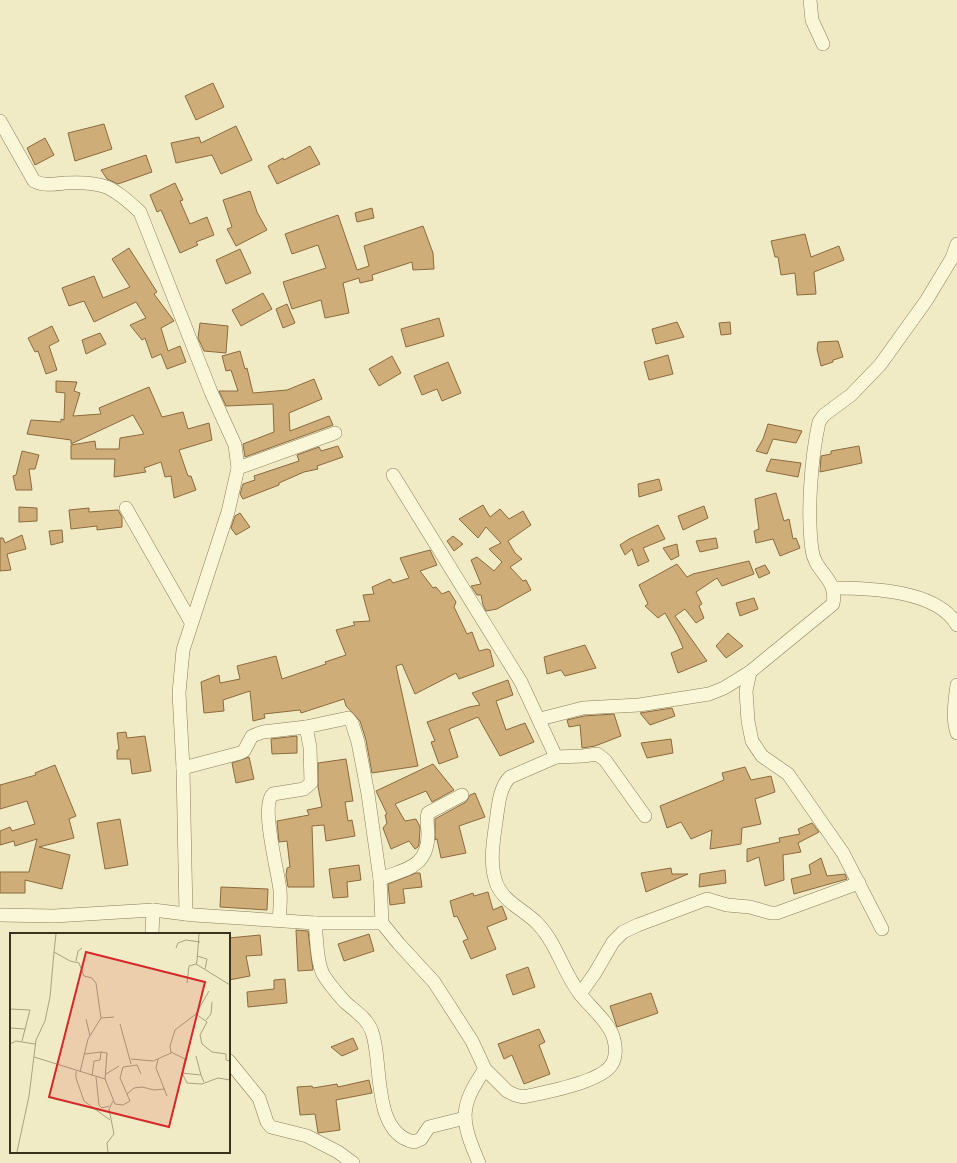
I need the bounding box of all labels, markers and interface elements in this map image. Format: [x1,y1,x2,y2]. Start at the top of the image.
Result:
inset map [10,933,230,1153]

